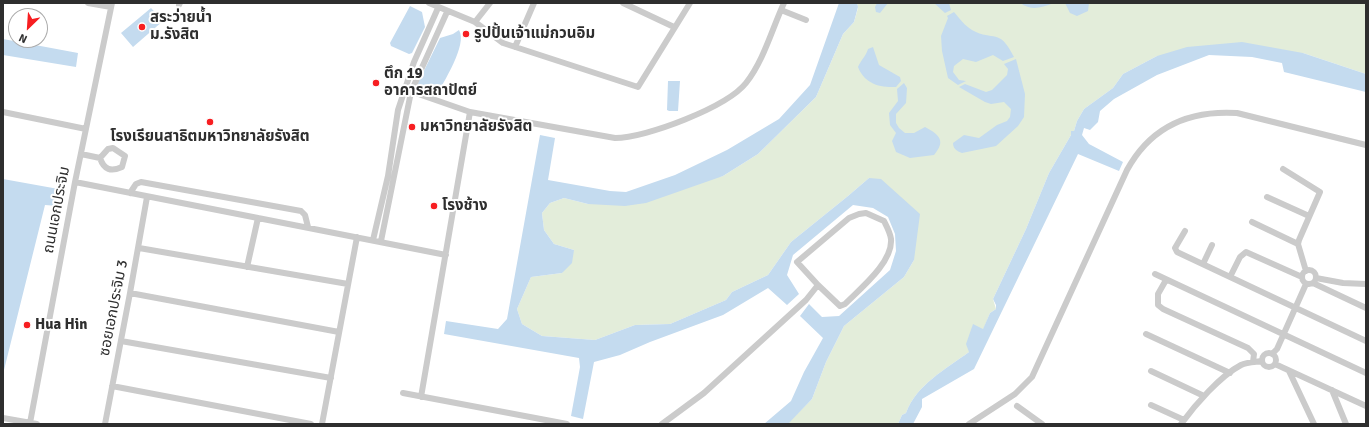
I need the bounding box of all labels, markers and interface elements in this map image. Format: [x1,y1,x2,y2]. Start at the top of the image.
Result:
north arrow [8,8,48,48]
place label: สระว่ายน้ำ ม.รังสิต [150,9,212,44]
marker: สระว่ายน้ำ ม.รังสิต [137,22,147,32]
place label: รูปปั้นเจ้าแม่กวนอิม [474,25,595,43]
marker: รูปปั้นเจ้าแม่กวนอิม [461,29,471,39]
text: N [17,31,29,46]
place label: ตึก 19 อาคารสถาปัตย์ [384,65,477,100]
marker: ตึก 19 อาคารสถาปัตย์ [371,78,381,88]
marker: โรงเรียนสาธิตมหาวิทยาลัยรังสิต [205,117,215,127]
place label: มหาวิทยาลัยรังสิต [420,118,532,136]
marker: มหาวิทยาลัยรังสิต [407,122,417,132]
place label: โรงเรียนสาธิตมหาวิทยาลัยรังสิต [110,128,310,146]
street label: ถนนเอกประจิม [40,165,74,255]
place label: โรงช้าง [442,197,488,215]
marker: โรงช้าง [429,201,439,211]
street label: ซอยเอกประจิม 3 [96,258,132,358]
place label: Hua Hin [35,316,87,334]
marker: Hua Hin [22,320,32,330]

